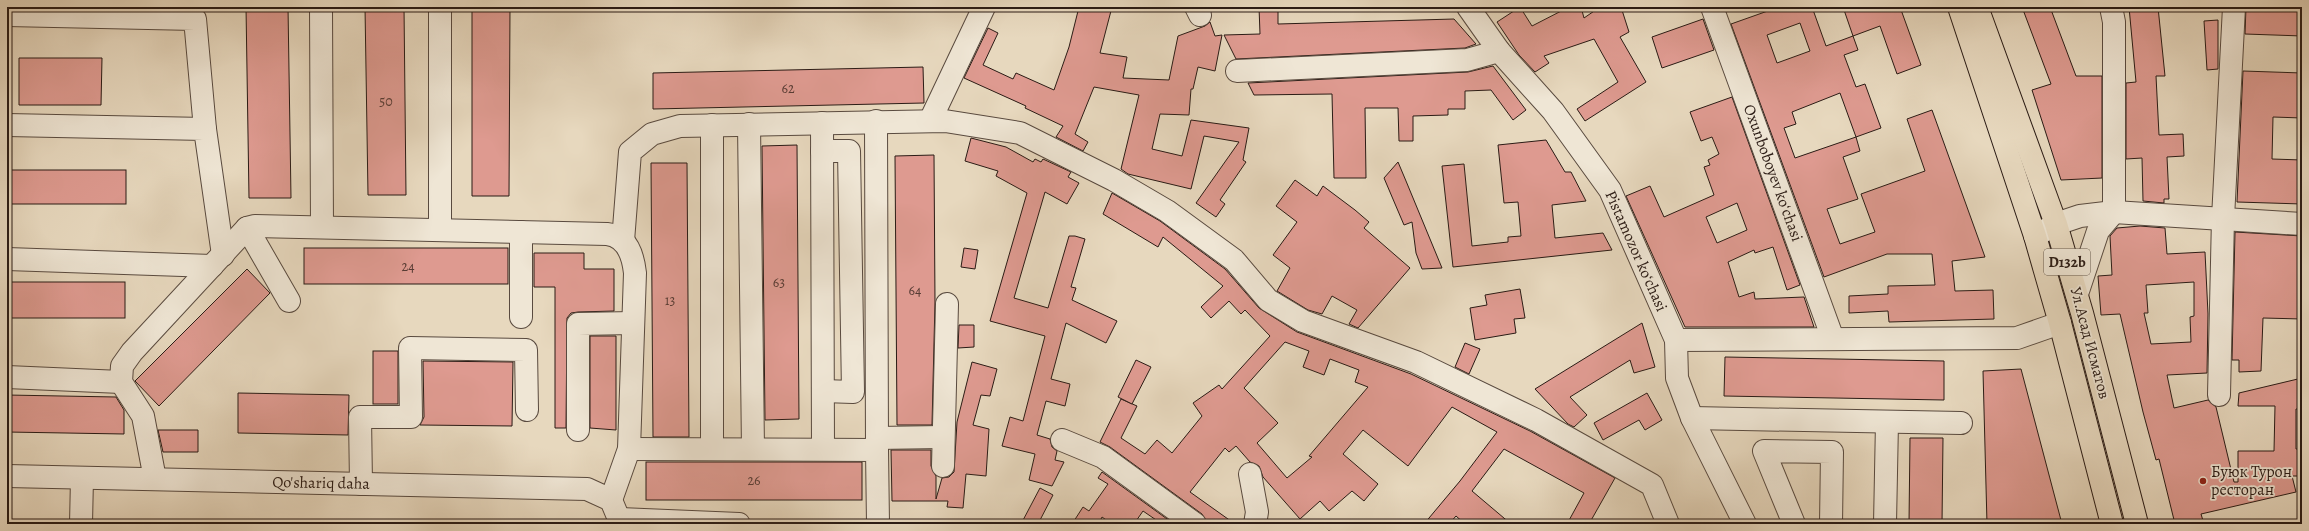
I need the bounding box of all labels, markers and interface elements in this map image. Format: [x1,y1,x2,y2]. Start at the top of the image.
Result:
house number: 62 [781,79,795,98]
house number: 50 [379,92,393,111]
street label: Oxunboboyev koʻchasi [1738,101,1808,245]
street label: Pistamozor koʻchasi [1599,187,1673,315]
road number: D132b [2044,249,2090,275]
house number: 24 [402,257,415,276]
house number: 63 [773,273,785,292]
house number: 64 [909,281,921,300]
street label: Ул.Асад Исматов [2064,285,2116,401]
house number: 13 [665,291,675,310]
place label: Буюк Турон ресторан [2211,461,2292,501]
street label: Qo'shariq daha [272,471,370,495]
house number: 26 [747,471,761,490]
marker: Буюк Турон ресторан [2198,476,2208,486]

